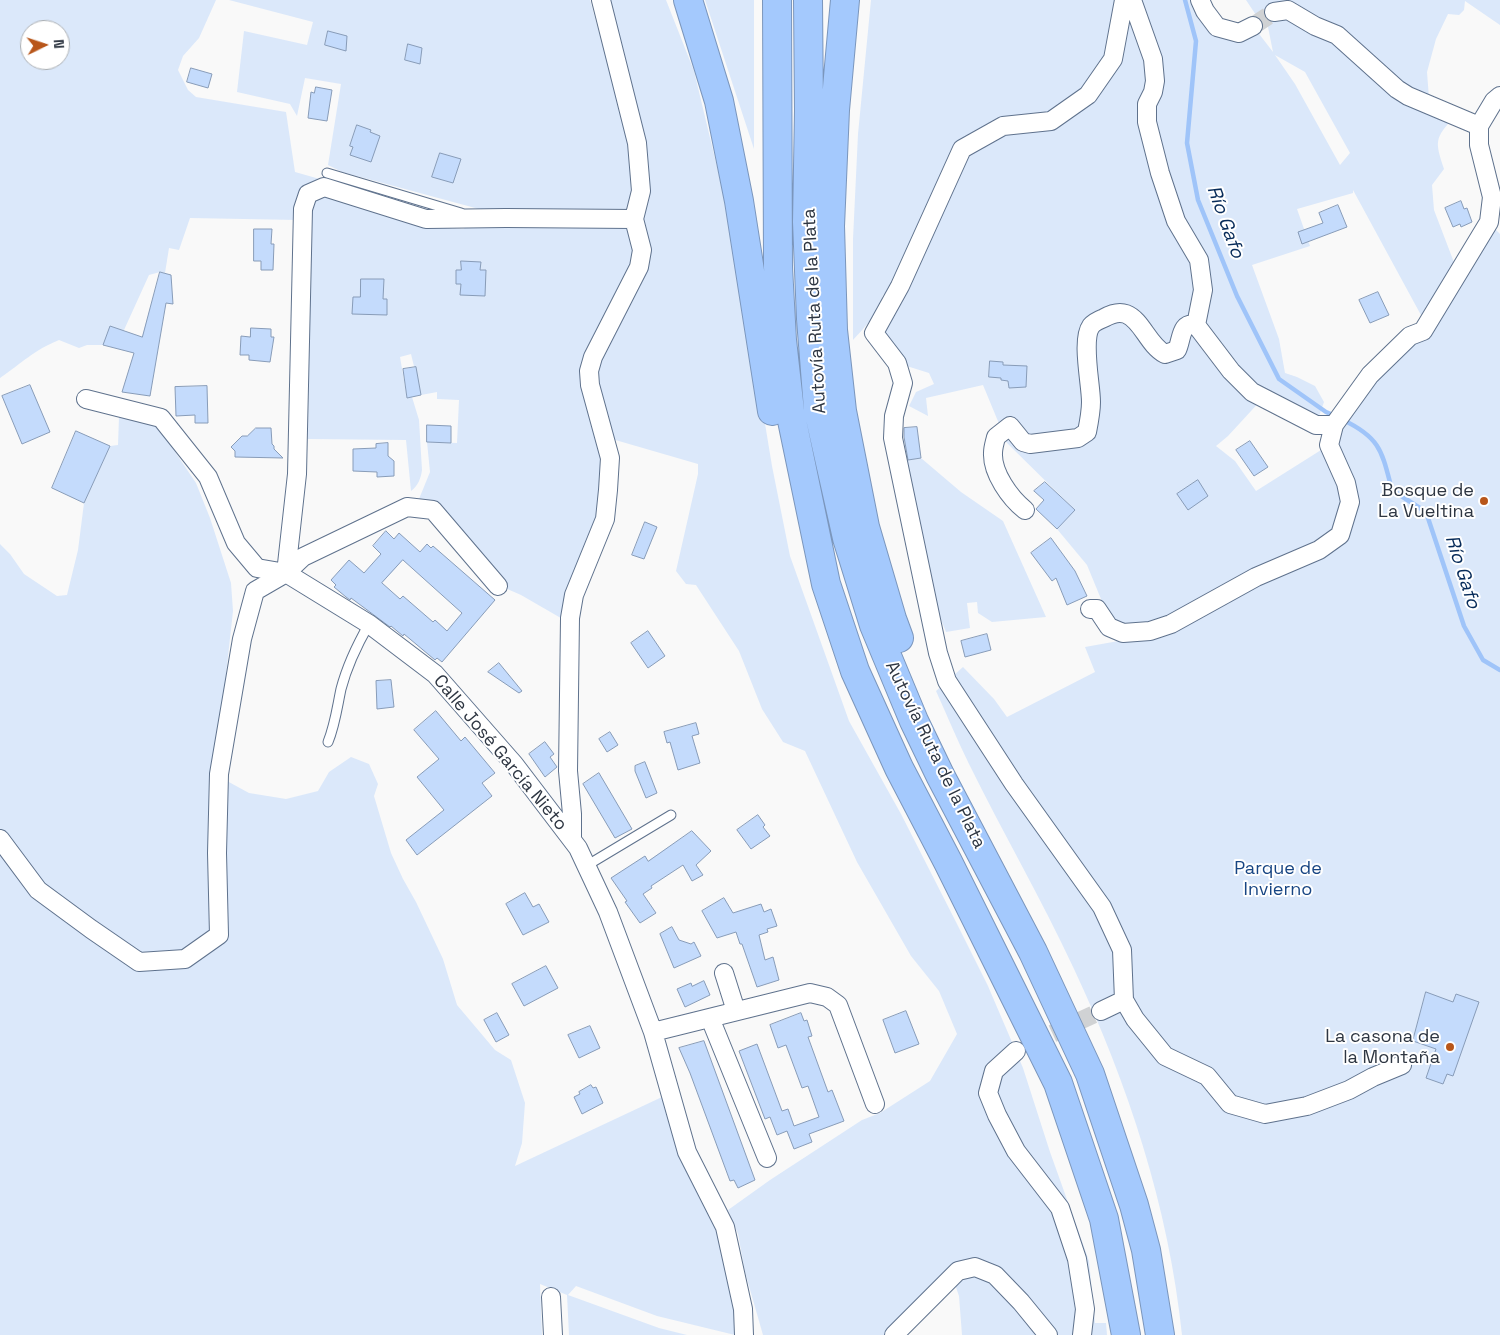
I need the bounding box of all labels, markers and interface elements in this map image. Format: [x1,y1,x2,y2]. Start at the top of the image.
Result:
north arrow [20,20,70,70]
text: N [50,39,68,49]
water label: Río Gafo [1201,182,1249,262]
street label: Autovía Ruta de la Plata [799,208,831,414]
place label: Bosque de La Vueltina [1378,480,1474,522]
marker: Bosque de La Vueltina [1478,495,1490,507]
water label: Río Gafo [1439,532,1485,612]
street label: Autovía Ruta de la Plata [880,658,990,852]
street label: Calle José García Nieto [429,671,571,835]
park label: Parque de Invierno [1234,858,1322,901]
place label: La casona de la Montaña [1325,1026,1440,1068]
marker: La casona de la Montaña [1444,1041,1456,1053]

